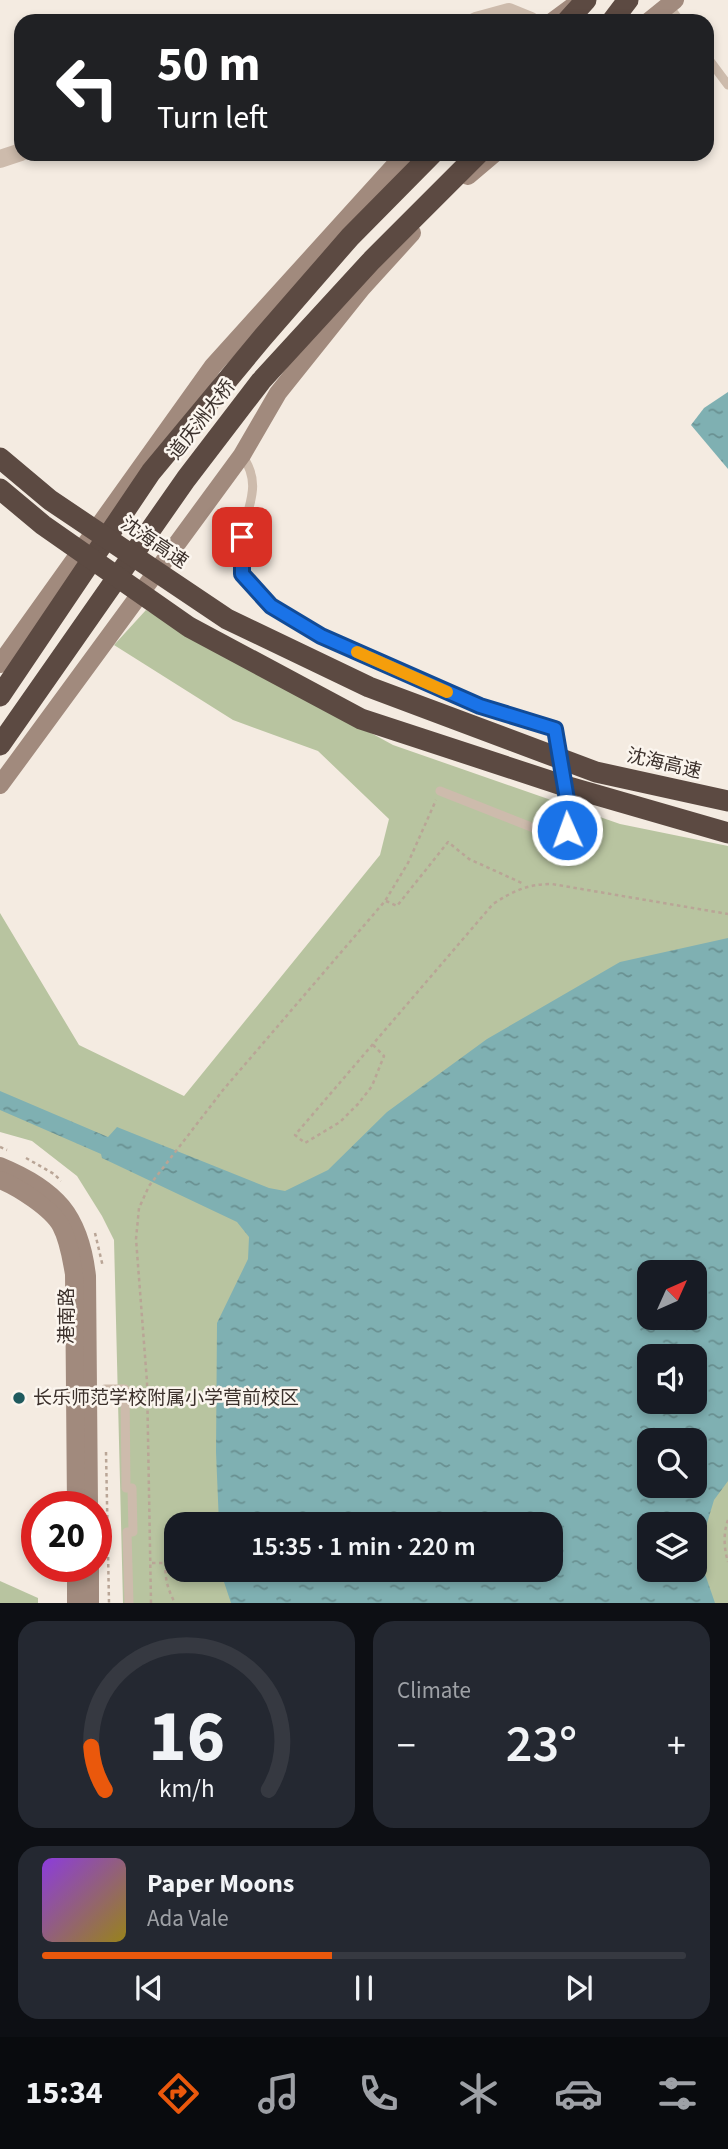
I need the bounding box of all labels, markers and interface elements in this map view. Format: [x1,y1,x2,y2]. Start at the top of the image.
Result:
text: 50 m [157,30,261,100]
icon: left [42,42,133,133]
text: Turn left [157,95,268,141]
street label: 道庆洲大桥 [162,374,242,466]
pin [212,507,272,567]
street label: 沈海高速 [115,511,193,575]
icon: arrive [223,518,261,556]
street label: 沈海高速 [624,742,704,786]
position arrow [530,793,604,867]
north arrow [637,1260,707,1330]
map controls [637,1260,707,1582]
street label: 港南路 [54,1287,81,1345]
button: sound [637,1344,707,1414]
place label: 长乐师范学校附属小学营前校区 [33,1385,299,1412]
marker: 长乐师范学校附属小学营前校区 [11,1390,27,1406]
button: search [637,1428,707,1498]
speed limit sign: 20 [21,1491,112,1582]
button: layers [637,1512,707,1582]
text: 15:35 · 1 min · 220 m [251,1528,476,1565]
text: Climate [397,1674,471,1707]
text: 16 [148,1686,225,1790]
text: 23° [506,1708,577,1782]
text: − [397,1719,416,1773]
text: + [667,1719,686,1773]
text: km/h [159,1771,214,1807]
text: Paper Moons [147,1865,294,1902]
text: Ada Vale [147,1902,229,1935]
icon: previous [130,1969,168,2007]
icon: pause [345,1969,383,2007]
icon: next [560,1969,598,2007]
icon: directions [154,2069,203,2118]
icon: music [254,2069,303,2118]
icon: phone [354,2069,403,2118]
icon: climate [454,2069,503,2118]
icon: car [554,2069,603,2118]
icon: filters [653,2069,702,2118]
text: 15:34 [25,2070,103,2116]

